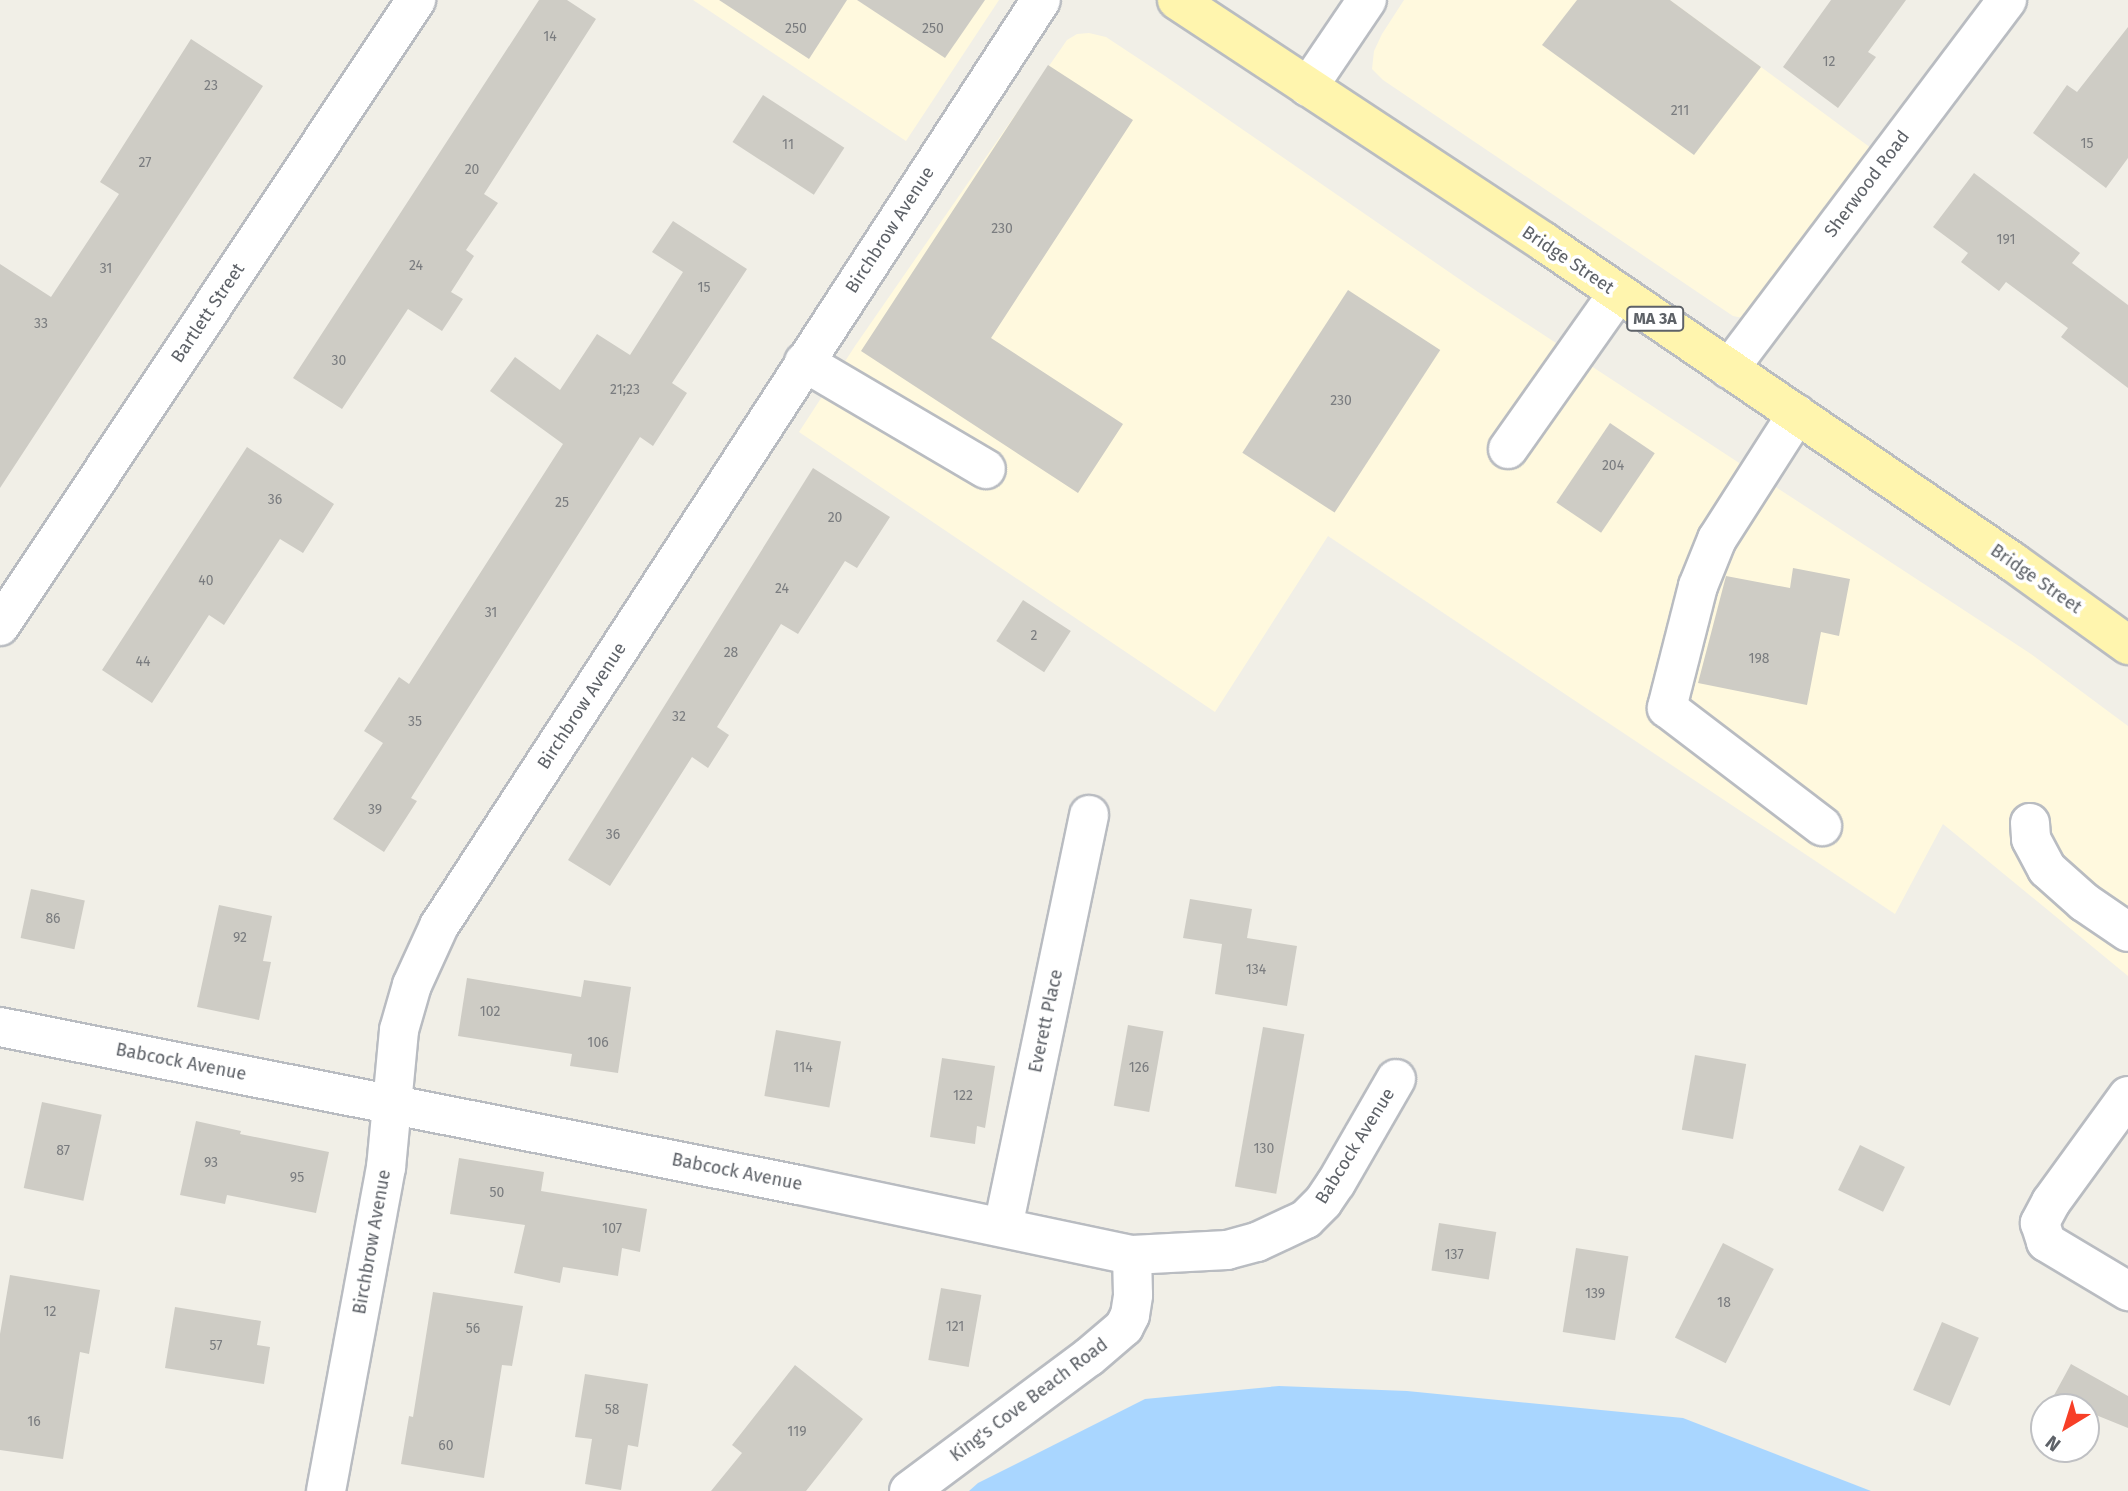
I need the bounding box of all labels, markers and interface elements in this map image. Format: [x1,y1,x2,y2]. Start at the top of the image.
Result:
house number: 250 [785,21,807,37]
house number: 250 [922,21,944,37]
house number: 14 [543,29,557,45]
house number: 12 [1823,54,1835,70]
house number: 23 [204,78,218,94]
house number: 211 [1671,103,1689,119]
street label: Sherwood Road [1820,126,1914,242]
house number: 15 [2080,136,2094,152]
house number: 11 [782,137,794,153]
house number: 27 [138,155,152,171]
house number: 20 [465,162,479,178]
street label: Birchbrow Avenue [841,163,939,297]
house number: 230 [991,221,1013,237]
street label: Bridge Street [1518,221,1618,299]
house number: 191 [1996,232,2016,248]
house number: 24 [409,258,423,274]
street label: Bartlett Street [167,259,249,367]
house number: 31 [100,261,112,277]
house number: 15 [697,280,711,296]
road number: MA 3A [1625,306,1685,332]
house number: 33 [34,316,48,332]
house number: 30 [332,353,346,369]
house number: 21;23 [610,382,640,398]
house number: 230 [1330,393,1352,409]
house number: 204 [1602,458,1624,474]
house number: 36 [268,492,282,508]
house number: 25 [555,495,569,511]
house number: 20 [828,510,842,526]
street label: Bridge Street [1986,540,2086,618]
house number: 40 [198,573,214,589]
house number: 24 [775,581,789,597]
house number: 31 [485,605,497,621]
house number: 2 [1031,628,1037,644]
street label: Birchbrow Avenue [533,639,631,773]
house number: 28 [724,645,738,661]
house number: 198 [1748,651,1770,667]
house number: 44 [136,654,150,670]
house number: 32 [672,709,686,725]
house number: 35 [408,714,422,730]
house number: 39 [368,802,382,818]
house number: 36 [606,827,620,843]
house number: 86 [45,911,61,927]
house number: 92 [233,930,247,946]
house number: 134 [1246,962,1266,978]
street label: Everett Place [1025,967,1067,1075]
house number: 102 [480,1004,500,1020]
house number: 106 [587,1035,609,1051]
street label: Babcock Avenue [114,1039,248,1085]
house number: 114 [793,1060,813,1076]
house number: 126 [1129,1060,1149,1076]
street label: Babcock Avenue [1311,1084,1399,1208]
house number: 122 [953,1088,973,1104]
house number: 130 [1254,1141,1274,1157]
house number: 87 [56,1143,70,1159]
street label: Babcock Avenue [670,1149,804,1195]
house number: 93 [204,1155,218,1171]
street label: Birchbrow Avenue [349,1168,395,1316]
house number: 95 [290,1170,304,1186]
house number: 50 [490,1185,504,1201]
house number: 107 [602,1221,622,1237]
house number: 137 [1444,1247,1464,1263]
house number: 139 [1585,1286,1605,1302]
house number: 18 [1717,1295,1731,1311]
house number: 12 [44,1304,56,1320]
house number: 121 [946,1319,964,1335]
house number: 56 [466,1321,480,1337]
street label: King's Cove Beach Road [946,1334,1112,1466]
house number: 57 [210,1338,222,1354]
north arrow [2030,1393,2100,1463]
house number: 58 [605,1402,619,1418]
house number: 16 [27,1414,41,1430]
house number: 119 [787,1424,807,1440]
text: N [2041,1430,2065,1456]
house number: 60 [438,1438,454,1454]

